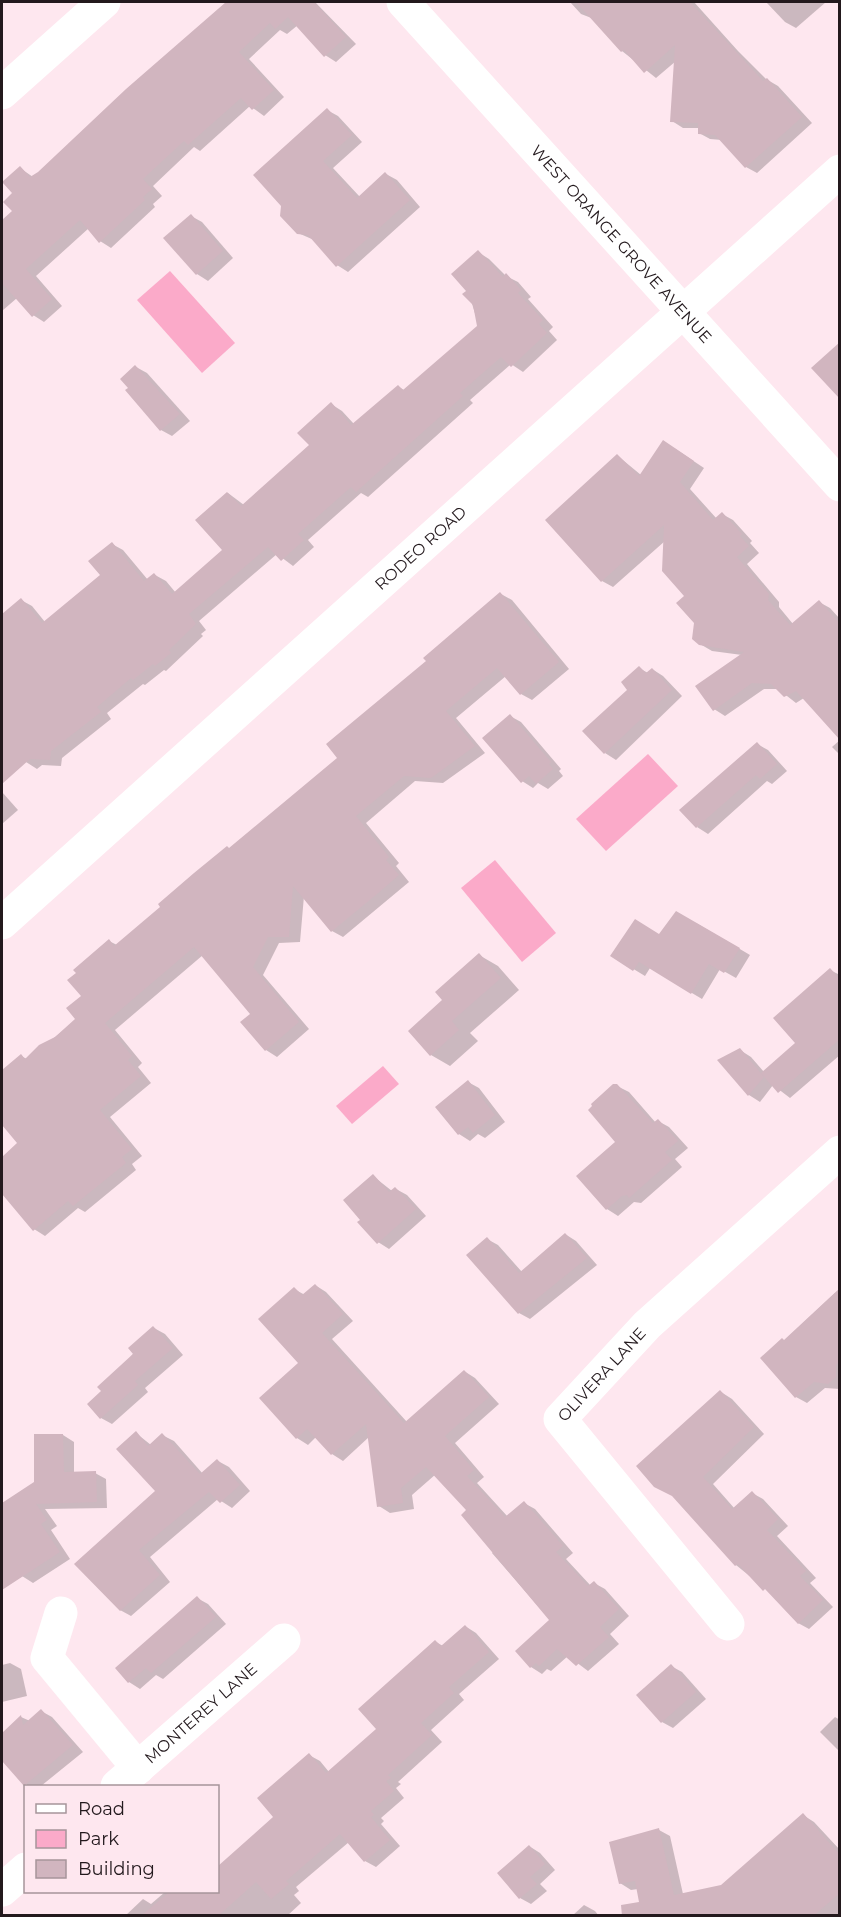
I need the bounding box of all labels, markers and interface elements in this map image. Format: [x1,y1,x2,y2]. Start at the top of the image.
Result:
street label: WEST ORANGE GROVE AVENUE [527,141,716,347]
street label: RODEO ROAD [371,502,470,594]
street label: OLIVERA LANE [554,1324,650,1425]
street label: MONTEREY LANE [141,1659,261,1767]
legend [24,1785,219,1893]
text: Road [78,1798,125,1820]
text: Park [78,1828,119,1850]
text: Building [78,1858,155,1880]

